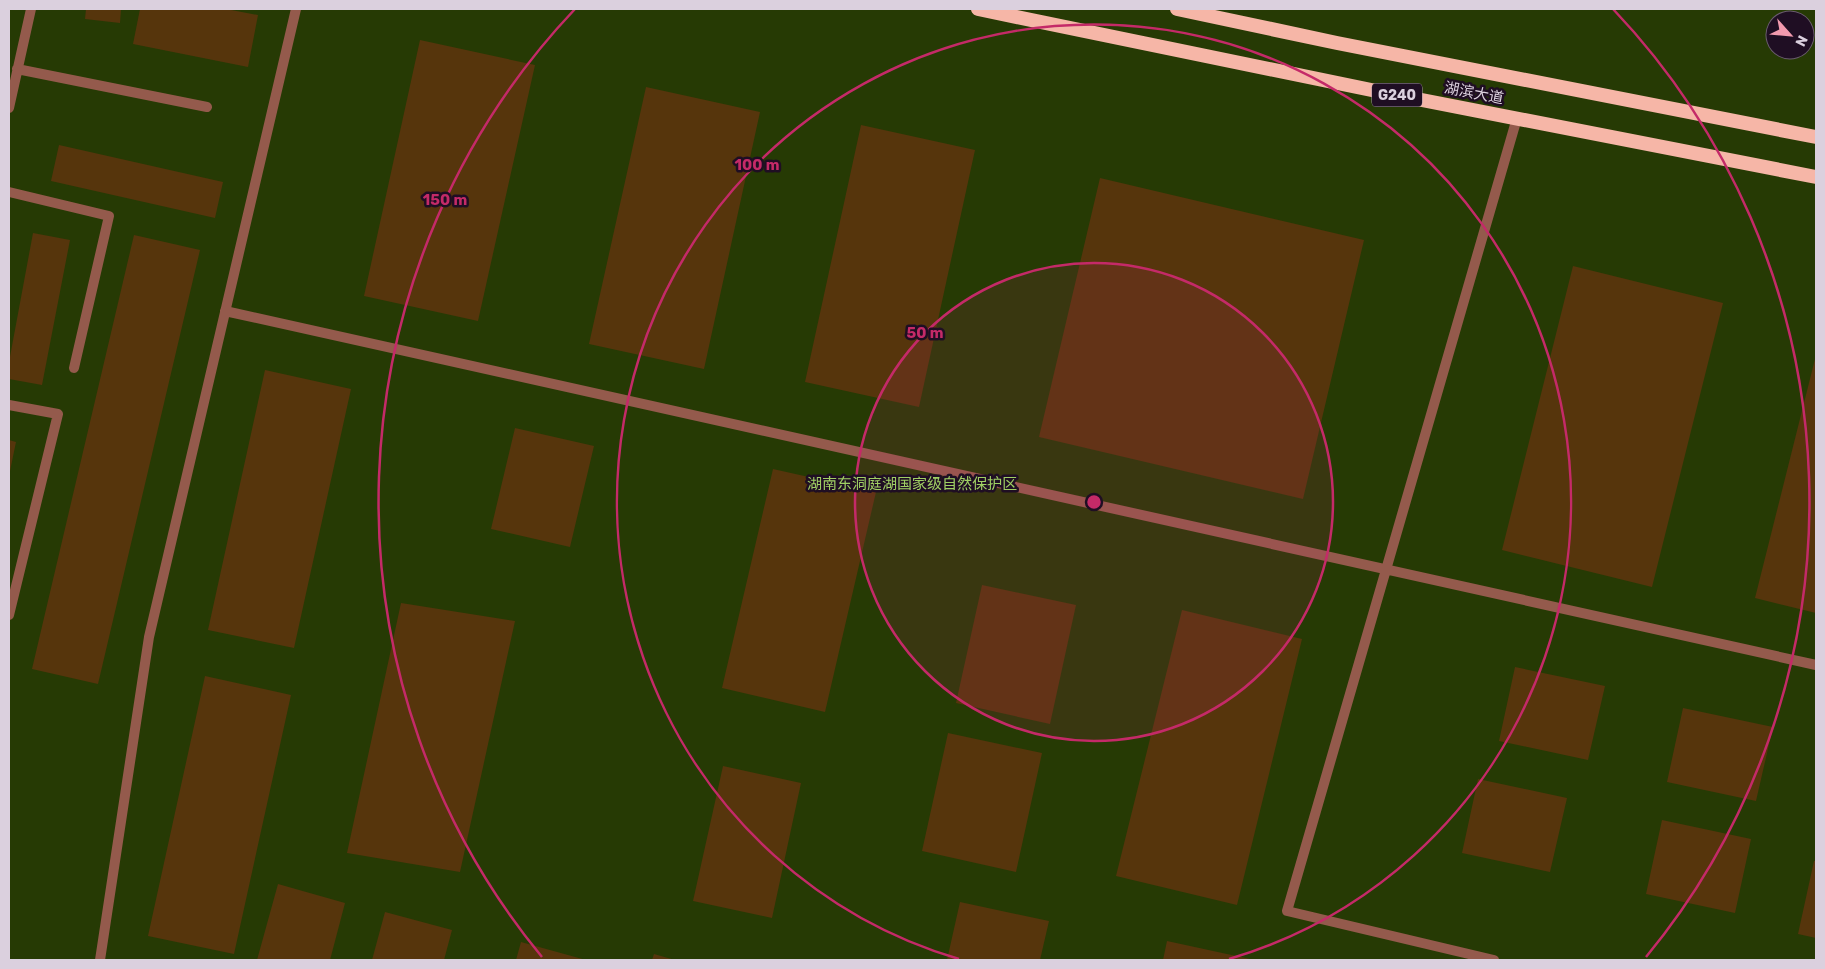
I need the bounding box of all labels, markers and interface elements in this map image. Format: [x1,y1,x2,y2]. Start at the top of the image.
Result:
north arrow [1765,10,1815,60]
text: N [1791,32,1811,49]
street label: 湖滨大道 [1443,78,1505,108]
road number: G240 [1372,84,1422,106]
text: 100 m [735,156,779,174]
text: 150 m [423,191,467,209]
text: 50 m [907,324,943,342]
park label: 湖南东洞庭湖国家级自然保护区 [807,475,1017,493]
centre of rings [1085,493,1103,511]

